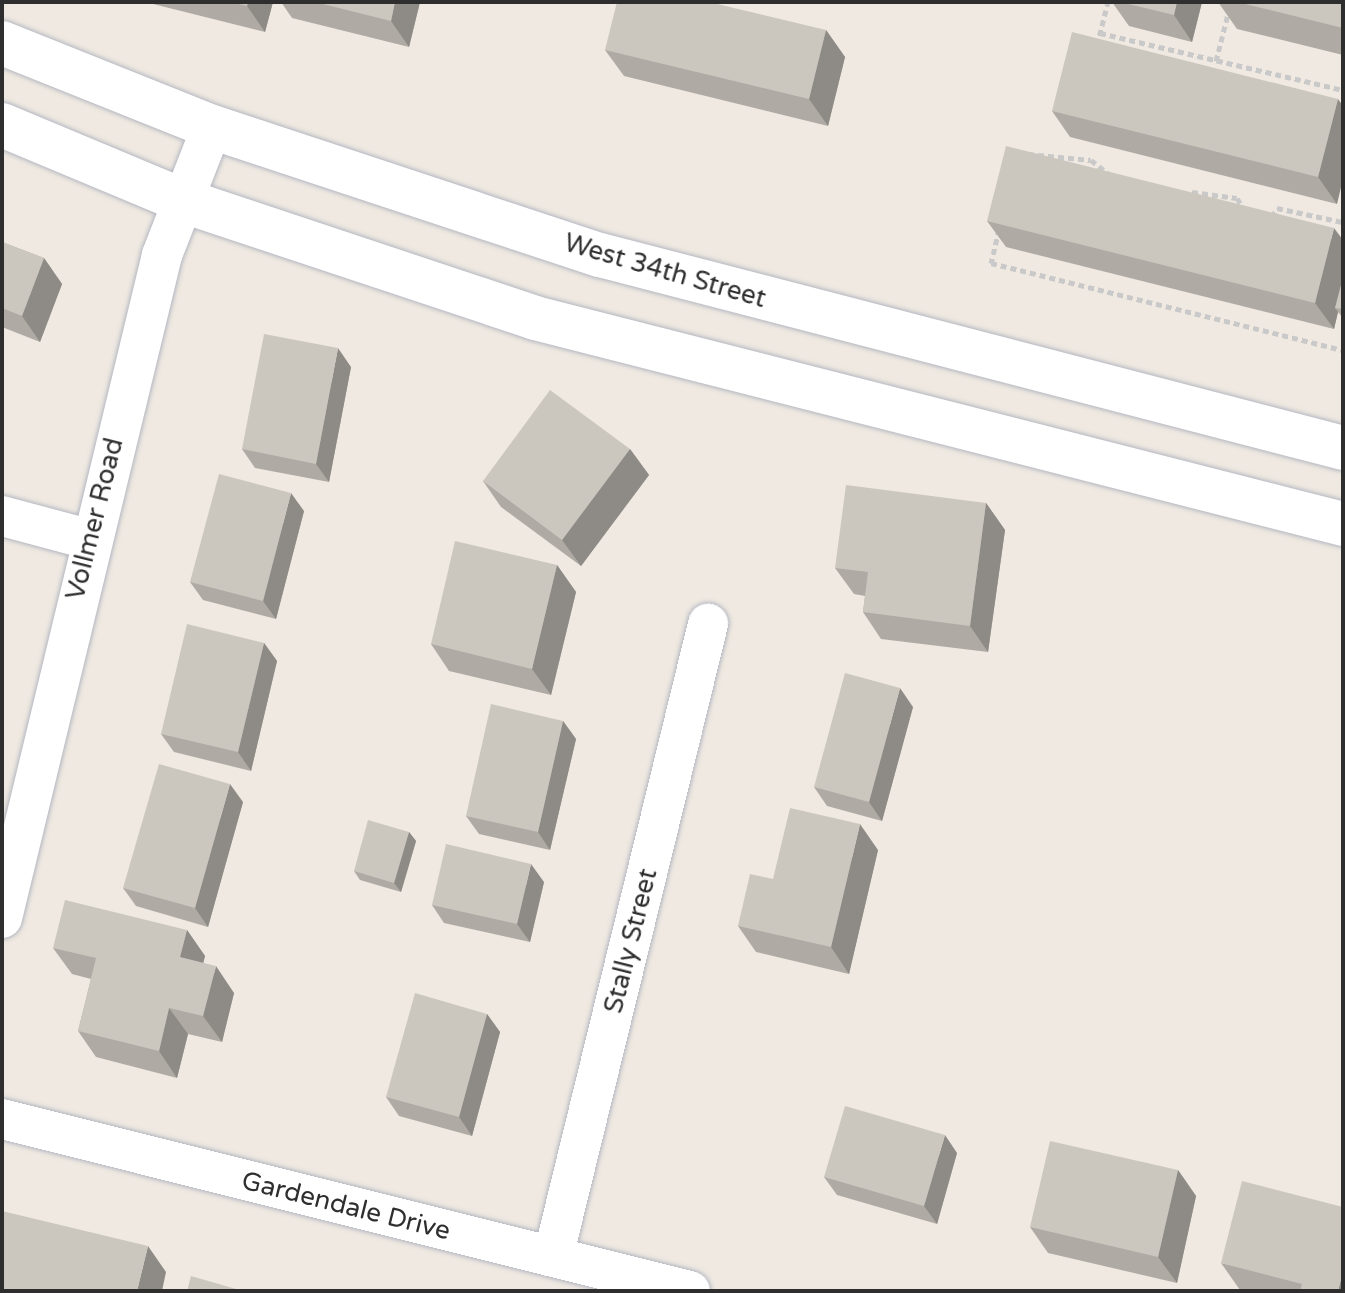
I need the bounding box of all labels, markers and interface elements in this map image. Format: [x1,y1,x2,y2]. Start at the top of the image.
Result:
street label: West 34th Street [561,227,769,315]
street label: Vollmer Road [60,435,130,603]
street label: Stally Street [598,865,664,1017]
street label: Gardendale Drive [238,1165,454,1247]

